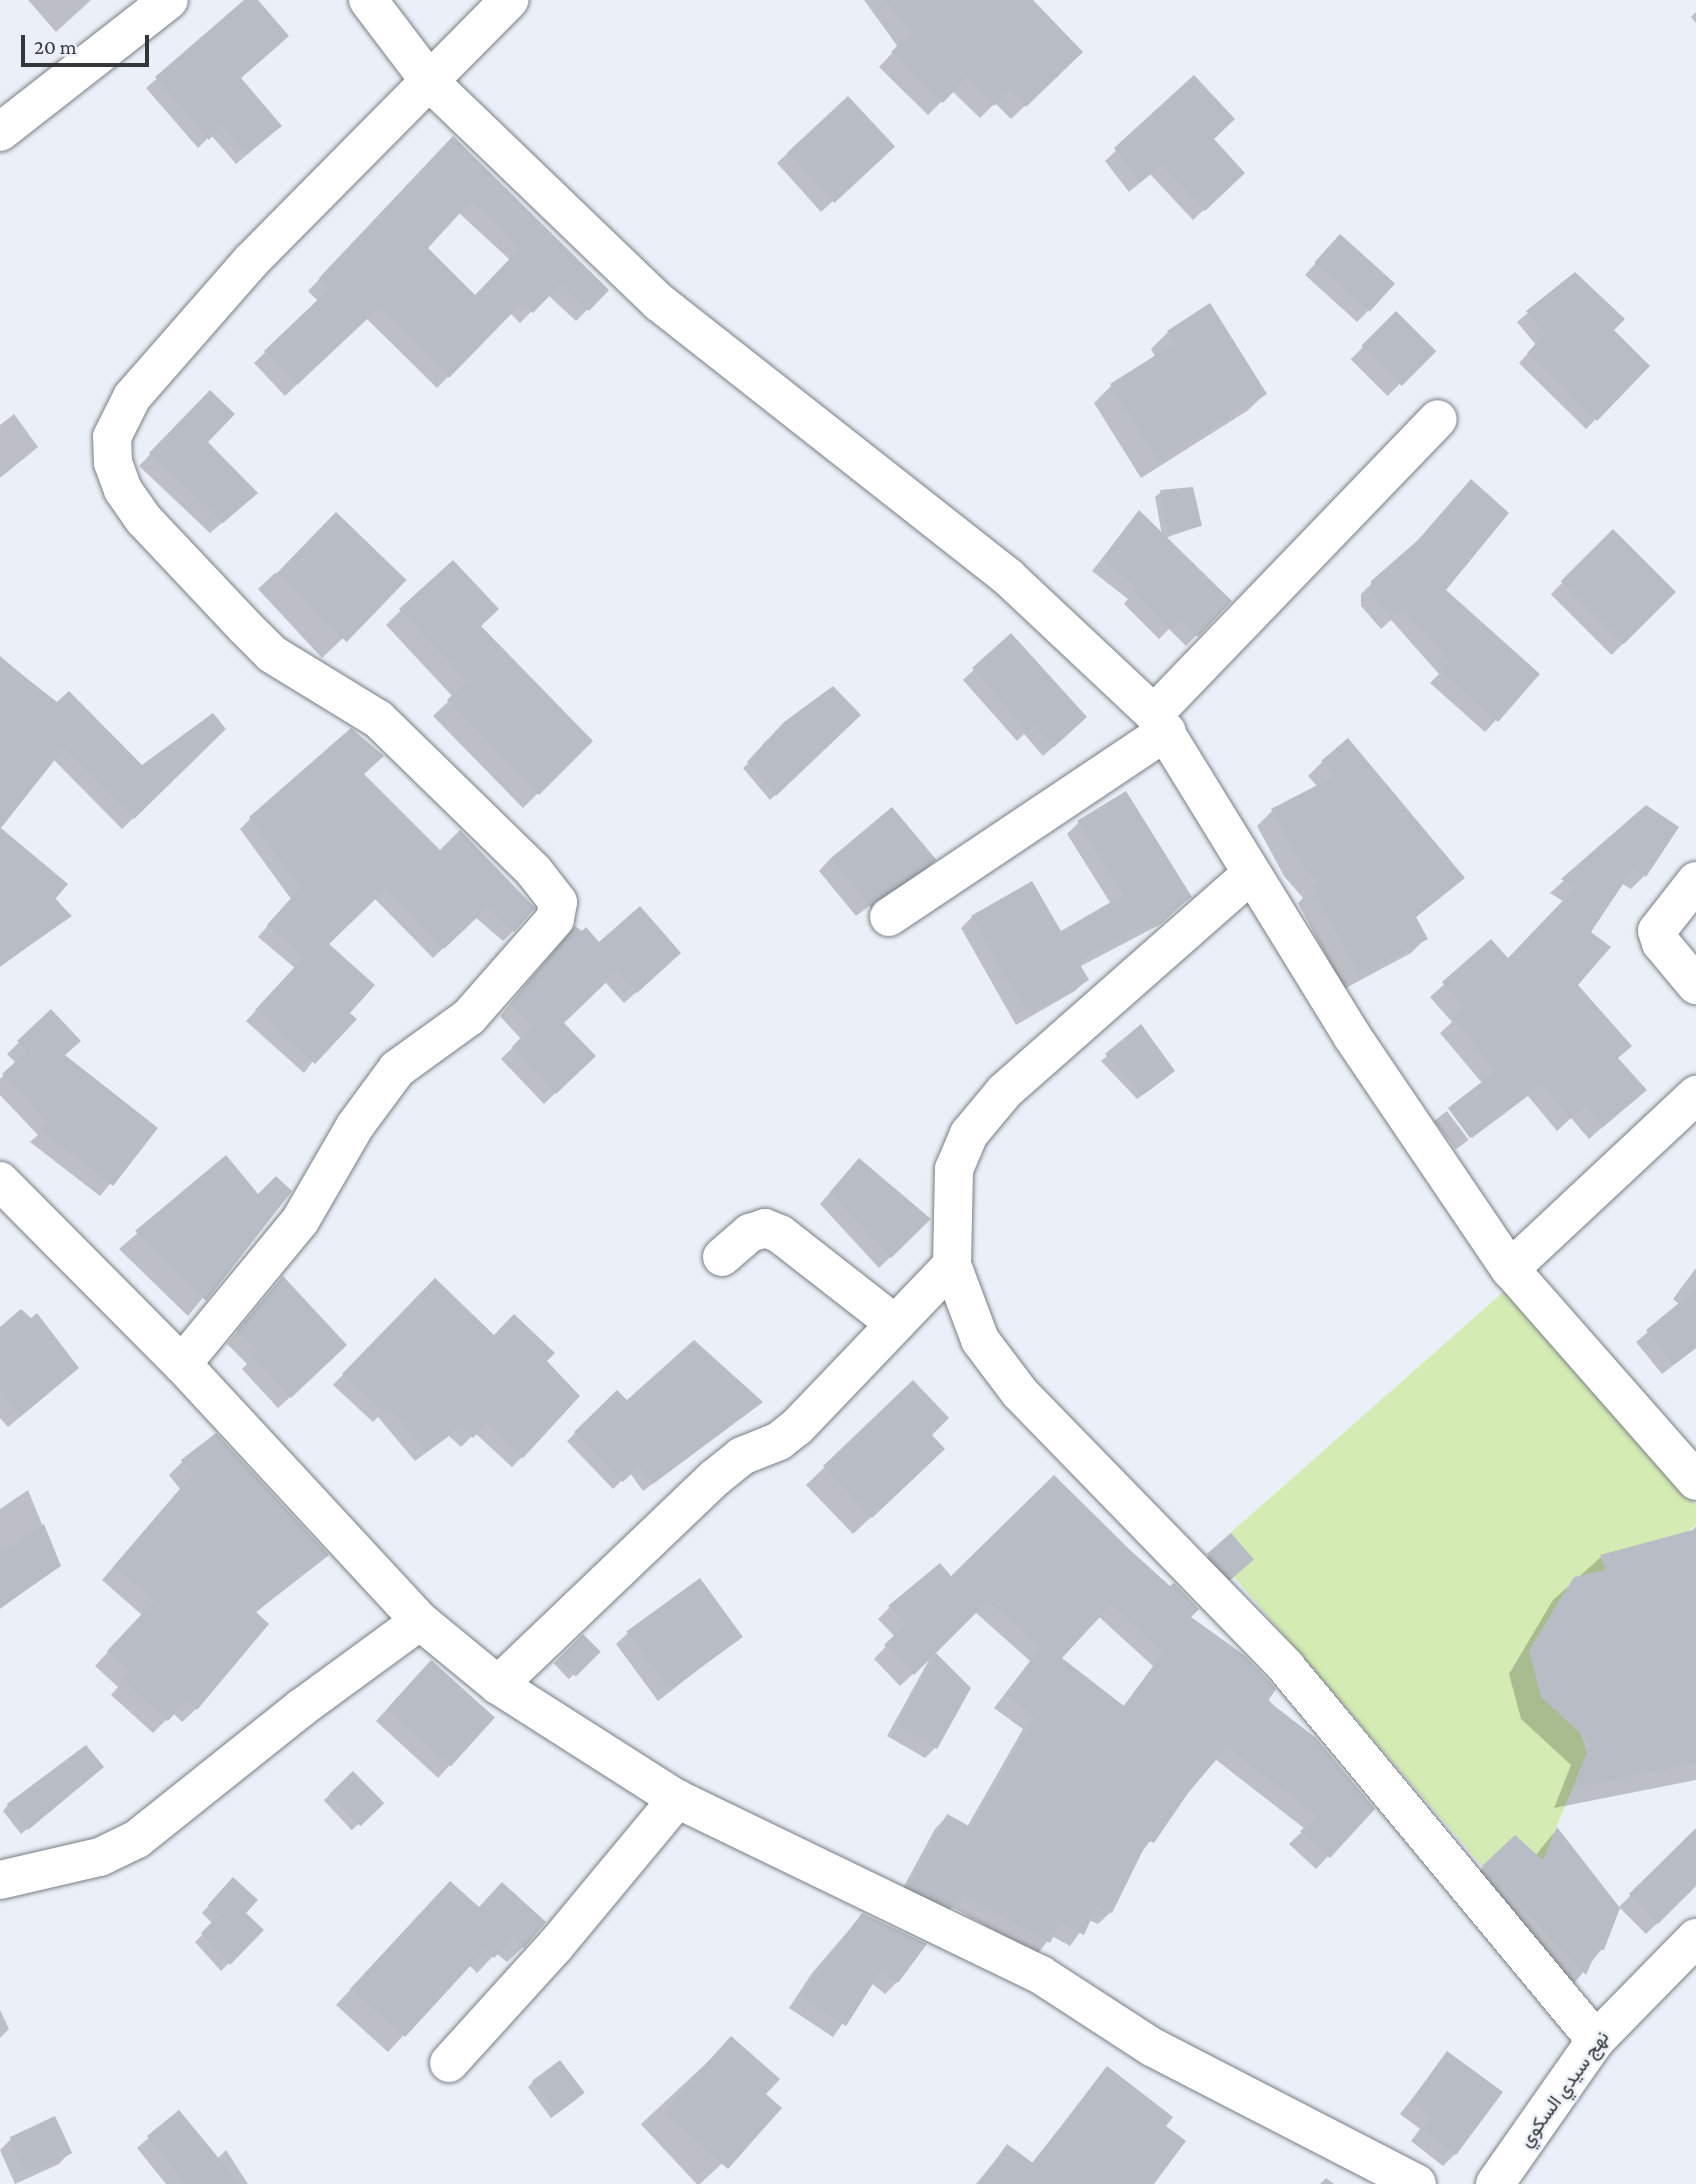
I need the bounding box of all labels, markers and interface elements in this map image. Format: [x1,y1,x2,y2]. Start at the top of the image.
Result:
scale bar [24,21,152,65]
text: 20 m [34,35,77,59]
street label: نهج سيدي السكوي [1514,2026,1614,2152]

